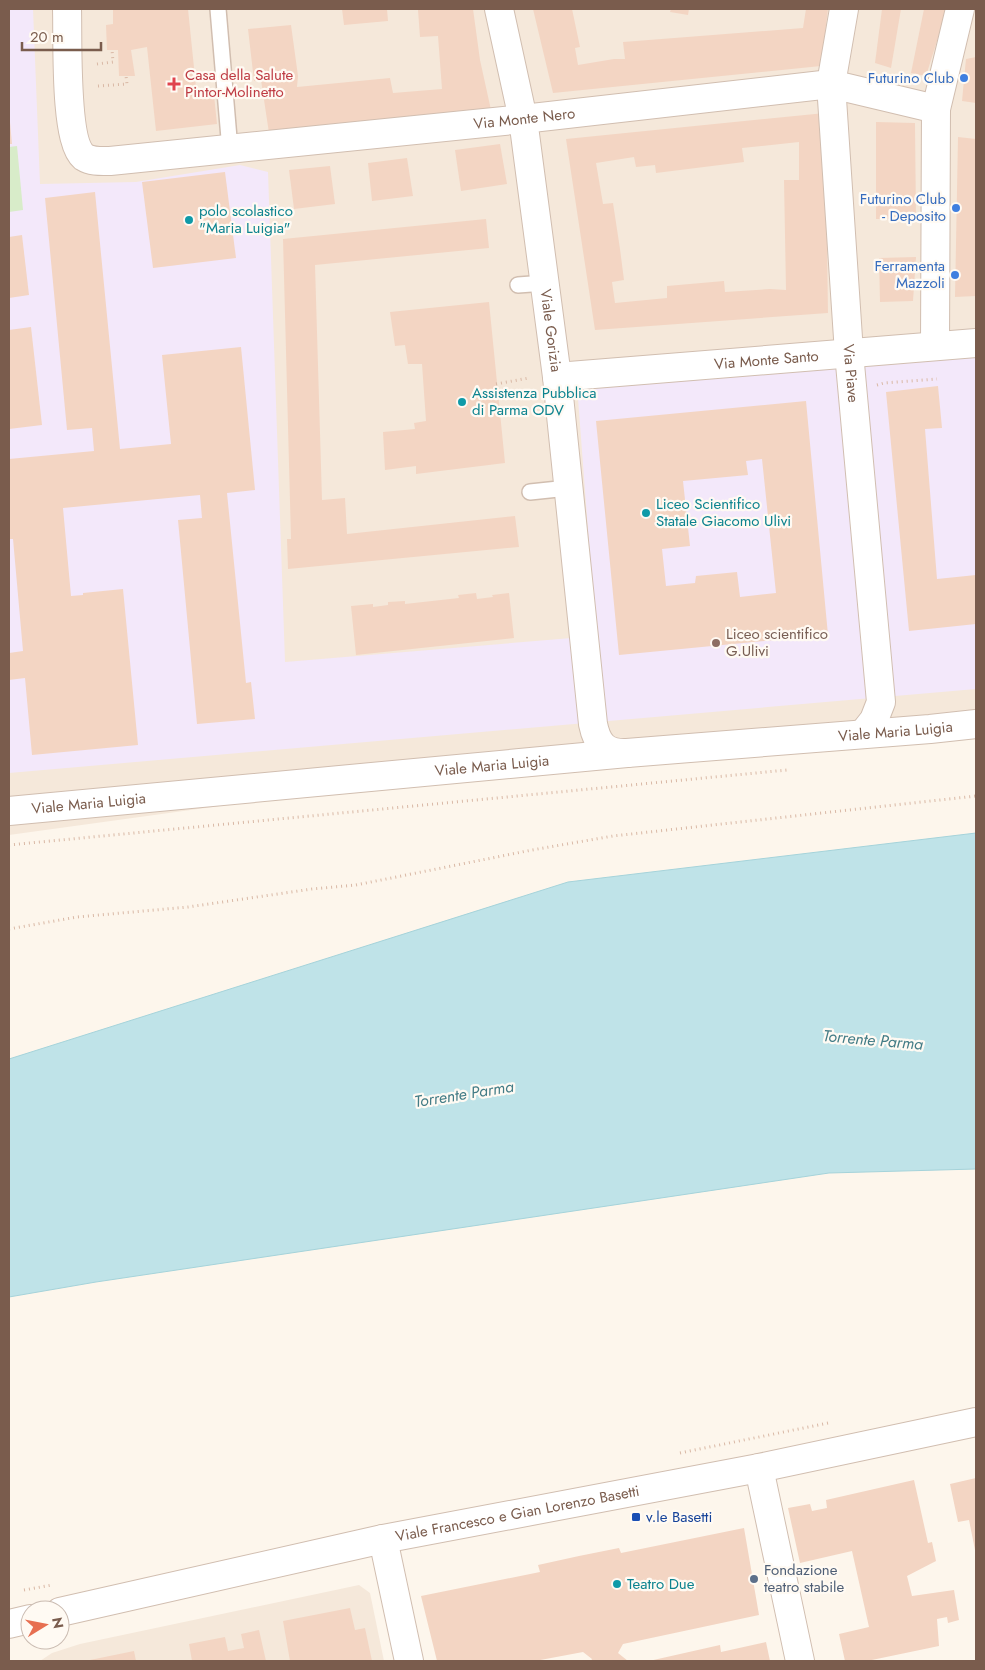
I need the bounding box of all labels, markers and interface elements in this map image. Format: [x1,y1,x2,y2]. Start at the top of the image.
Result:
scale bar [22,20,101,52]
text: 20 m [30,26,64,48]
place label: Casa della Salute Pintor-Molinetto [185,64,294,103]
place label: Futurino Club [868,67,954,89]
marker: Futurino Club [958,72,970,84]
marker: Casa della Salute Pintor-Molinetto [167,77,181,91]
street label: Via Monte Nero [472,102,576,135]
place label: Futurino Club - Deposito [860,188,946,227]
place label: polo scolastico "Maria Luigia" [199,200,293,239]
marker: Futurino Club - Deposito [950,202,962,214]
marker: polo scolastico "Maria Luigia" [183,214,195,226]
place label: Ferramenta Mazzoli [875,255,945,294]
marker: Ferramenta Mazzoli [949,269,961,281]
street label: Viale Gorizia [535,288,567,373]
street label: Via Piave [837,343,865,404]
street label: Via Monte Santo [713,345,819,375]
place label: Assistenza Pubblica di Parma ODV [472,382,596,421]
marker: Assistenza Pubblica di Parma ODV [456,396,468,408]
place label: Liceo Scientifico Statale Giacomo Ulivi [656,493,791,532]
marker: Liceo Scientifico Statale Giacomo Ulivi [640,507,652,519]
place label: Liceo scientifico G.Ulivi [726,623,828,662]
marker: Liceo scientifico G.Ulivi [710,637,722,649]
street label: Viale Maria Luigia [837,716,954,747]
street label: Viale Maria Luigia [434,749,550,782]
street label: Viale Maria Luigia [30,787,147,820]
water label: Torrente Parma [822,1024,924,1056]
water label: Torrente Parma [413,1075,516,1113]
street label: Viale Francesco e Gian Lorenzo Basetti [394,1480,641,1547]
place label: v.le Basetti [646,1506,712,1528]
marker: v.le Basetti [630,1511,642,1523]
place label: Fondazione teatro stabile [764,1559,845,1598]
place label: Teatro Due [627,1573,695,1595]
marker: Fondazione teatro stabile [748,1573,760,1585]
marker: Teatro Due [611,1578,623,1590]
north arrow [20,1600,70,1650]
text: N [47,1616,69,1630]

